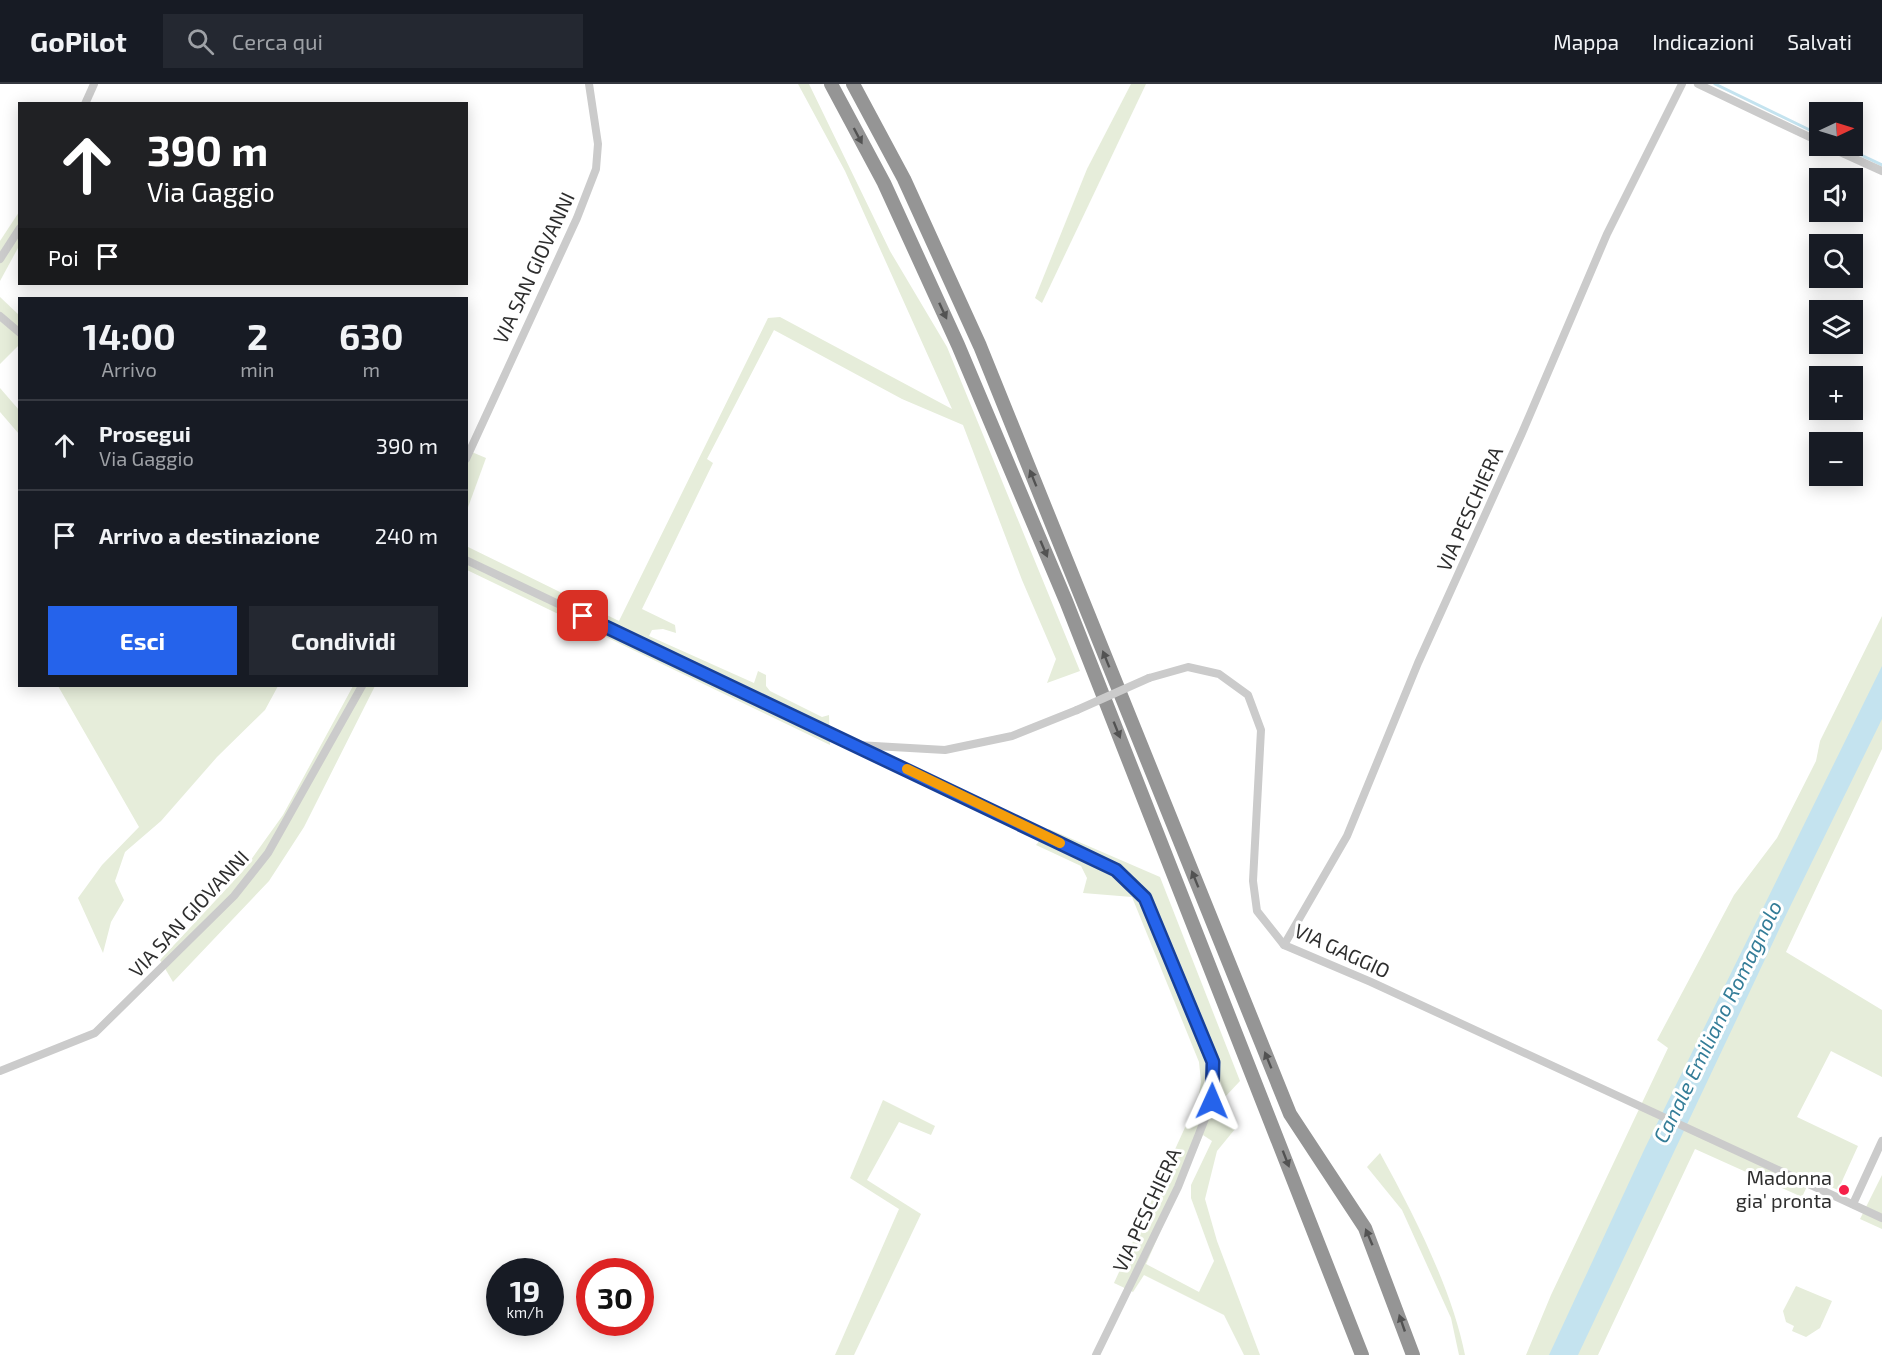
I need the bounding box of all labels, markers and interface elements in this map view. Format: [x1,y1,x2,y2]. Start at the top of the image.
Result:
search box [163,14,583,68]
text: GoPilot [30,24,127,58]
icon: search [184,25,217,58]
text: Cerca qui [232,28,323,54]
text: Mappa [1553,29,1619,54]
text: Indicazioni [1652,29,1754,54]
text: Salvati [1787,29,1852,54]
north arrow [1809,102,1863,156]
map controls [1809,102,1863,486]
text: 390 m [147,124,268,174]
icon: ahead [48,126,126,204]
one-way arrow [853,127,863,144]
button: sound [1809,168,1863,222]
text: Via Gaggio [147,175,275,207]
street label: VIA SAN GIOVANNI [487,188,579,347]
button: search [1809,234,1863,288]
icon: arrive [91,240,124,273]
text: Poi [48,244,79,270]
button: layers [1809,300,1863,354]
one-way arrow [938,303,947,320]
text: 14:00 [83,314,176,357]
text: 2 [247,314,268,357]
text: 630 [339,314,403,357]
text: Arrivo [102,357,157,381]
text: min [240,357,274,381]
text: m [362,357,380,381]
button: + [1809,366,1863,420]
text: Prosegui [99,420,191,446]
icon: ahead [48,429,81,462]
text: 390 m [376,432,438,458]
button: − [1809,432,1863,486]
street label: VIA PESCHIERA [1431,442,1508,575]
text: Via Gaggio [99,446,194,470]
one-way arrow [1028,469,1038,487]
icon: arrive [48,519,81,552]
text: Arrivo a destinazione [99,522,320,548]
text: 240 m [375,522,438,548]
one-way arrow [1039,540,1049,558]
pin [557,590,608,641]
icon: arrive [566,599,599,632]
button: Esci [48,606,237,675]
button: Condividi [249,606,438,675]
one-way arrow [1101,650,1110,668]
one-way arrow [1112,721,1122,739]
street label: VIA SAN GIOVANNI [123,845,253,982]
one-way arrow [1190,870,1199,888]
water label: Canale Emiliano Romagnolo [1647,896,1786,1147]
street label: VIA GAGGIO [1291,918,1394,983]
one-way arrow [1263,1050,1273,1068]
position arrow [1180,1069,1244,1133]
street label: VIA PESCHIERA [1107,1143,1186,1275]
one-way arrow [1281,1150,1291,1168]
place label: Madonna gia' pronta [1736,1165,1832,1212]
marker: Madonna gia' pronta [1837,1183,1851,1197]
one-way arrow [1364,1229,1373,1246]
speed limit sign: 30 [576,1258,654,1336]
text: 19 [510,1272,540,1308]
text: km/h [506,1303,544,1321]
one-way arrow [1397,1314,1407,1332]

